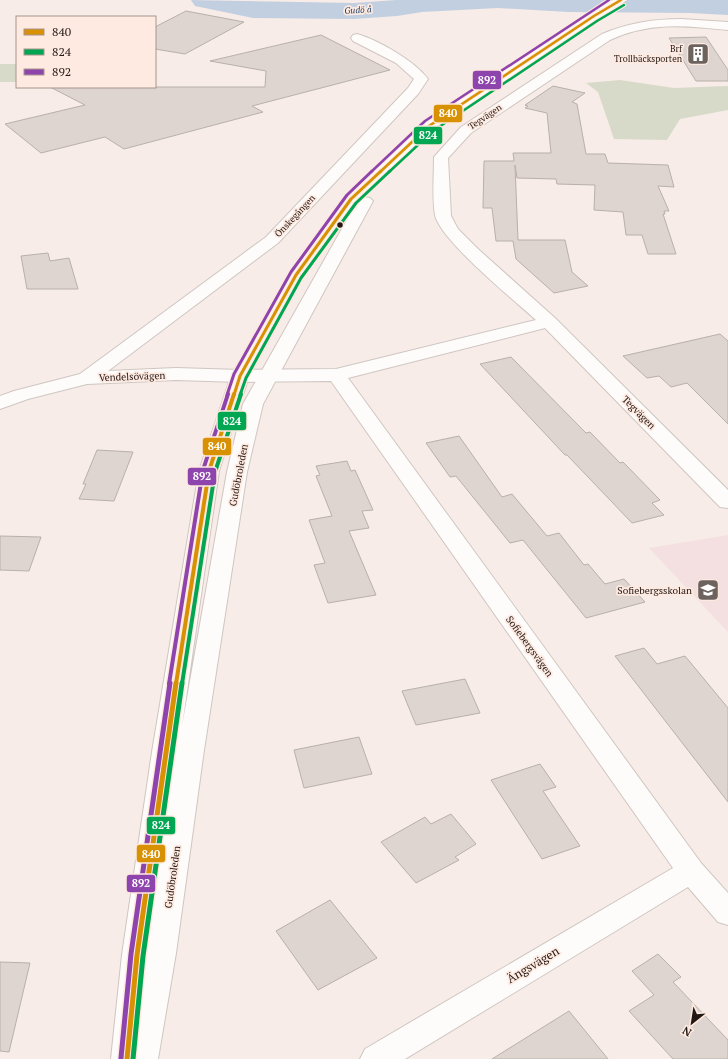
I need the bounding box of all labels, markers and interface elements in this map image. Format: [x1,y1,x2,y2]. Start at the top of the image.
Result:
water label: Gudö å [344,3,372,17]
legend [16,16,156,88]
text: 840 [52,24,71,39]
building icon: Brf Trollbäcksporten [685,41,711,67]
place label: Brf Trollbäcksporten [614,43,683,65]
text: 824 [52,44,72,59]
text: 892 [52,64,71,79]
line badge: 892 [472,70,502,90]
text: 892 [478,73,496,87]
street label: Tegvägen [466,101,505,133]
line badge: 840 [433,104,463,123]
text: 840 [439,106,457,120]
line badge: 824 [413,126,443,145]
text: 824 [419,128,438,142]
street label: Önskegången [272,192,318,240]
unlabelled marker [335,220,345,230]
street label: Vendelsövägen [99,369,166,384]
street label: Tegvägen [619,393,658,432]
line badge: 824 [217,411,247,431]
text: 824 [223,414,242,428]
line badge: 840 [202,437,232,456]
text: 840 [208,439,226,453]
street label: Gudöbroleden [226,443,251,507]
line badge: 892 [187,467,217,486]
text: 892 [193,469,211,483]
school or university icon: Sofiebergsskolan [695,577,721,603]
place label: Sofiebergsskolan [617,584,692,597]
street label: Sofiebergsvägen [503,613,556,679]
line badge: 824 [146,816,176,835]
text: 824 [152,818,171,832]
line badge: 840 [136,844,166,863]
street label: Gudöbroleden [162,845,183,909]
text: 840 [142,847,160,861]
line badge: 892 [126,874,156,893]
text: 892 [132,876,150,890]
street label: Ängsvägen [504,943,562,986]
north arrow [672,1003,712,1043]
text: N [679,1023,694,1040]

